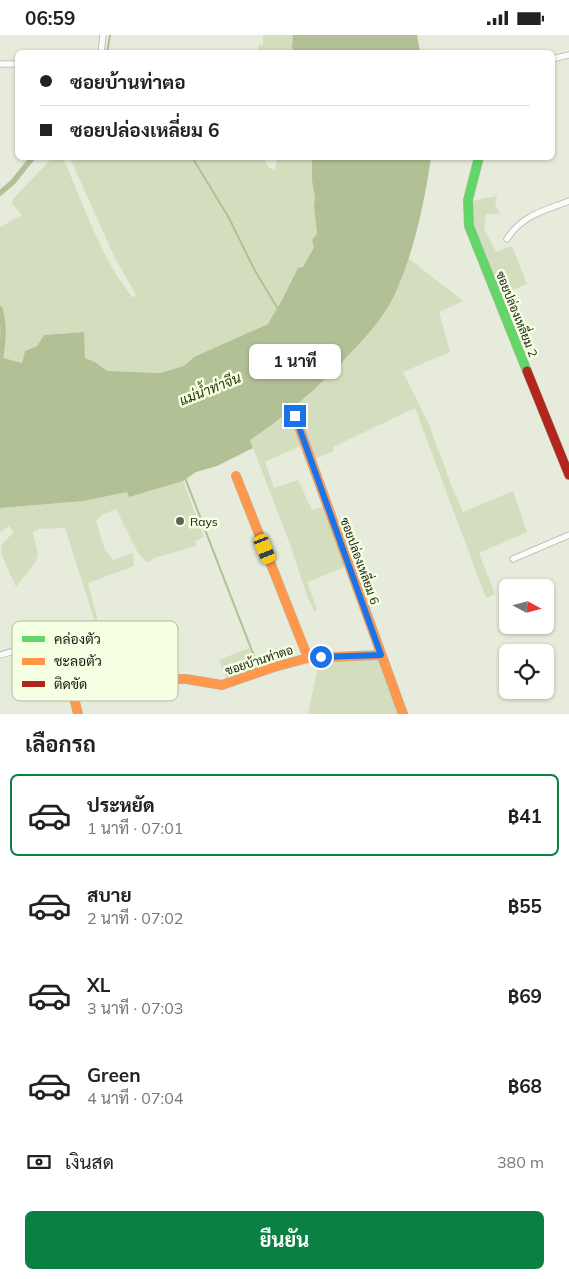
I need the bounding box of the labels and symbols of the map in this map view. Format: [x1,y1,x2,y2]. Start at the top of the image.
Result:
street label: ซอยปล่องเหลี่ยม 2 [493,268,544,359]
callout: 1 นาที [249,343,341,379]
water label: แม่น้ำท่าจีน [175,366,244,410]
route end [284,405,306,427]
place label: Rays [190,514,218,529]
street label: ซอยปล่องเหลี่ยม 6 [337,514,386,607]
marker: Rays [174,515,186,527]
car [252,532,277,566]
north arrow [499,579,554,634]
legend [12,621,178,701]
text: คล่องตัว [54,630,101,648]
street label: ซอยบ้านท่าตอ [223,642,295,678]
route start [310,646,332,668]
text: ชะลอตัว [54,652,102,670]
text: ติดขัด [54,675,87,693]

